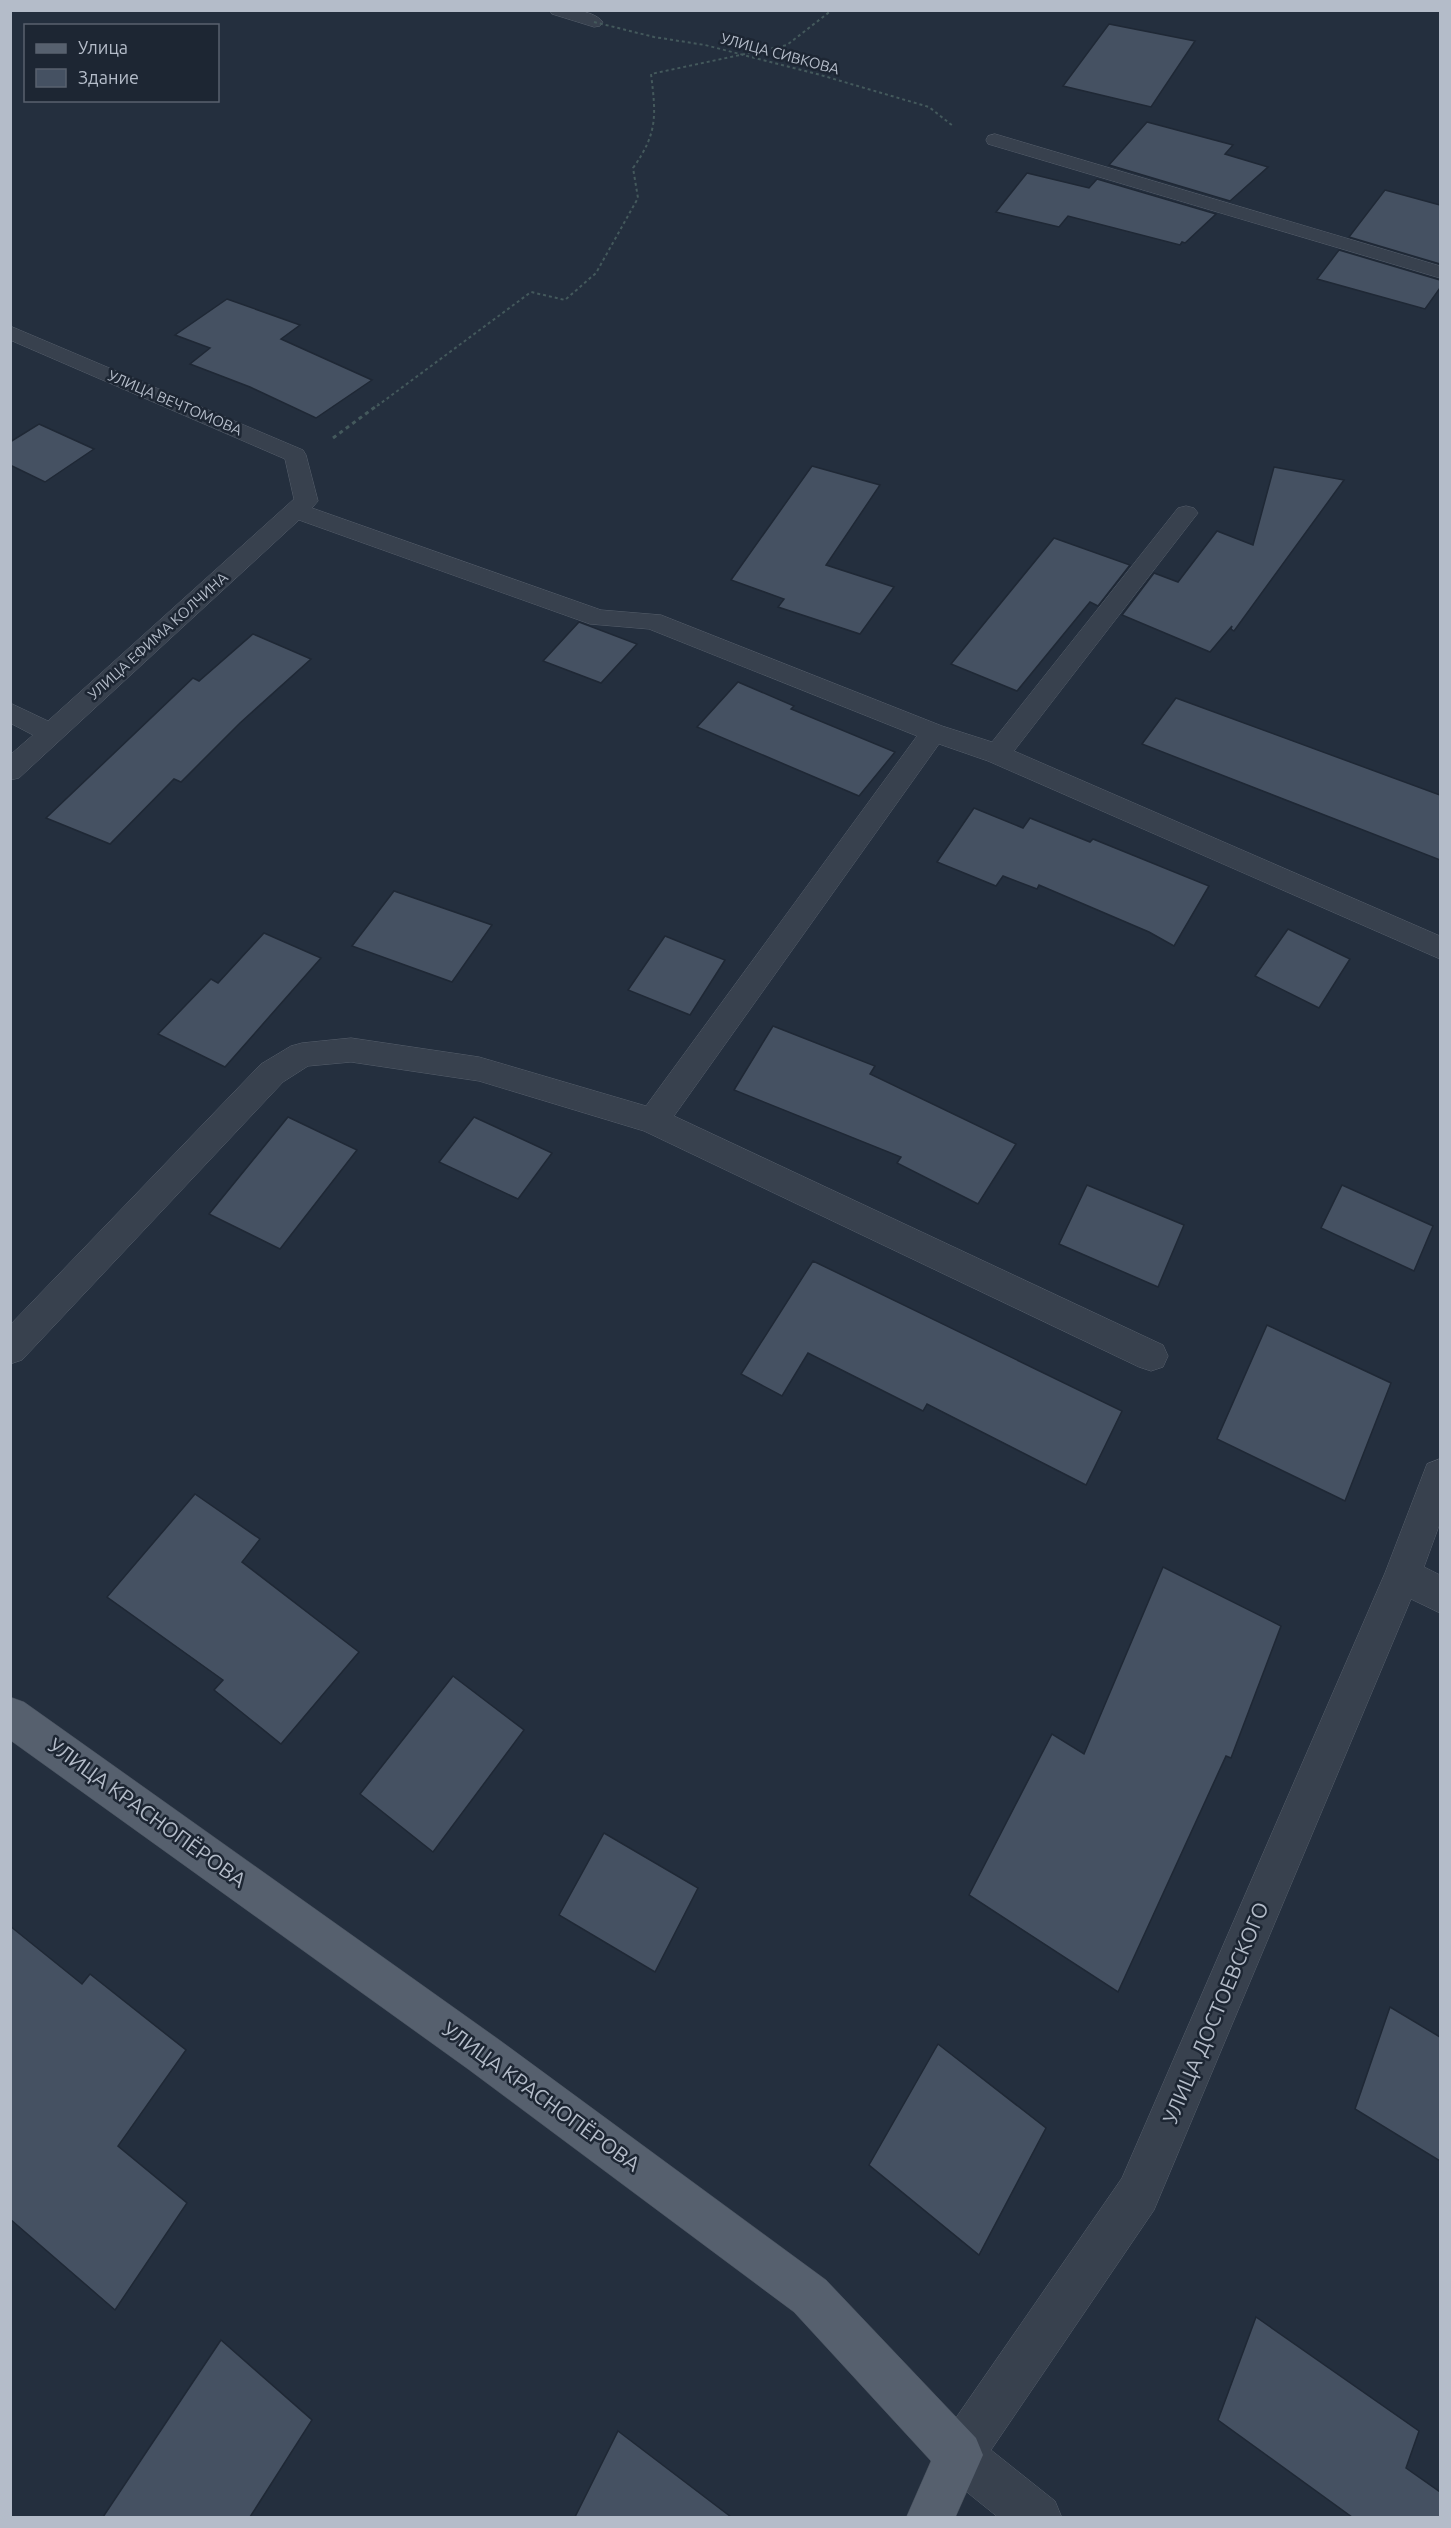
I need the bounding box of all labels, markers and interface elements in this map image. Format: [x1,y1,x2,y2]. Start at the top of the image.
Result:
legend [24,24,219,102]
street label: УЛИЦА СИВКОВА [719,30,841,78]
text: Улица [78,37,128,57]
text: Здание [78,67,139,87]
street label: УЛИЦА ВЕЧТОМОВА [106,367,245,439]
street label: УЛИЦА ЕФИМА КОЛЧИНА [84,568,231,703]
street label: УЛИЦА КРАСНОПЁРОВА [44,1733,251,1892]
street label: УЛИЦА ДОСТОЕВСКОГО [1157,1898,1273,2127]
street label: УЛИЦА КРАСНОПЁРОВА [438,2017,645,2176]

